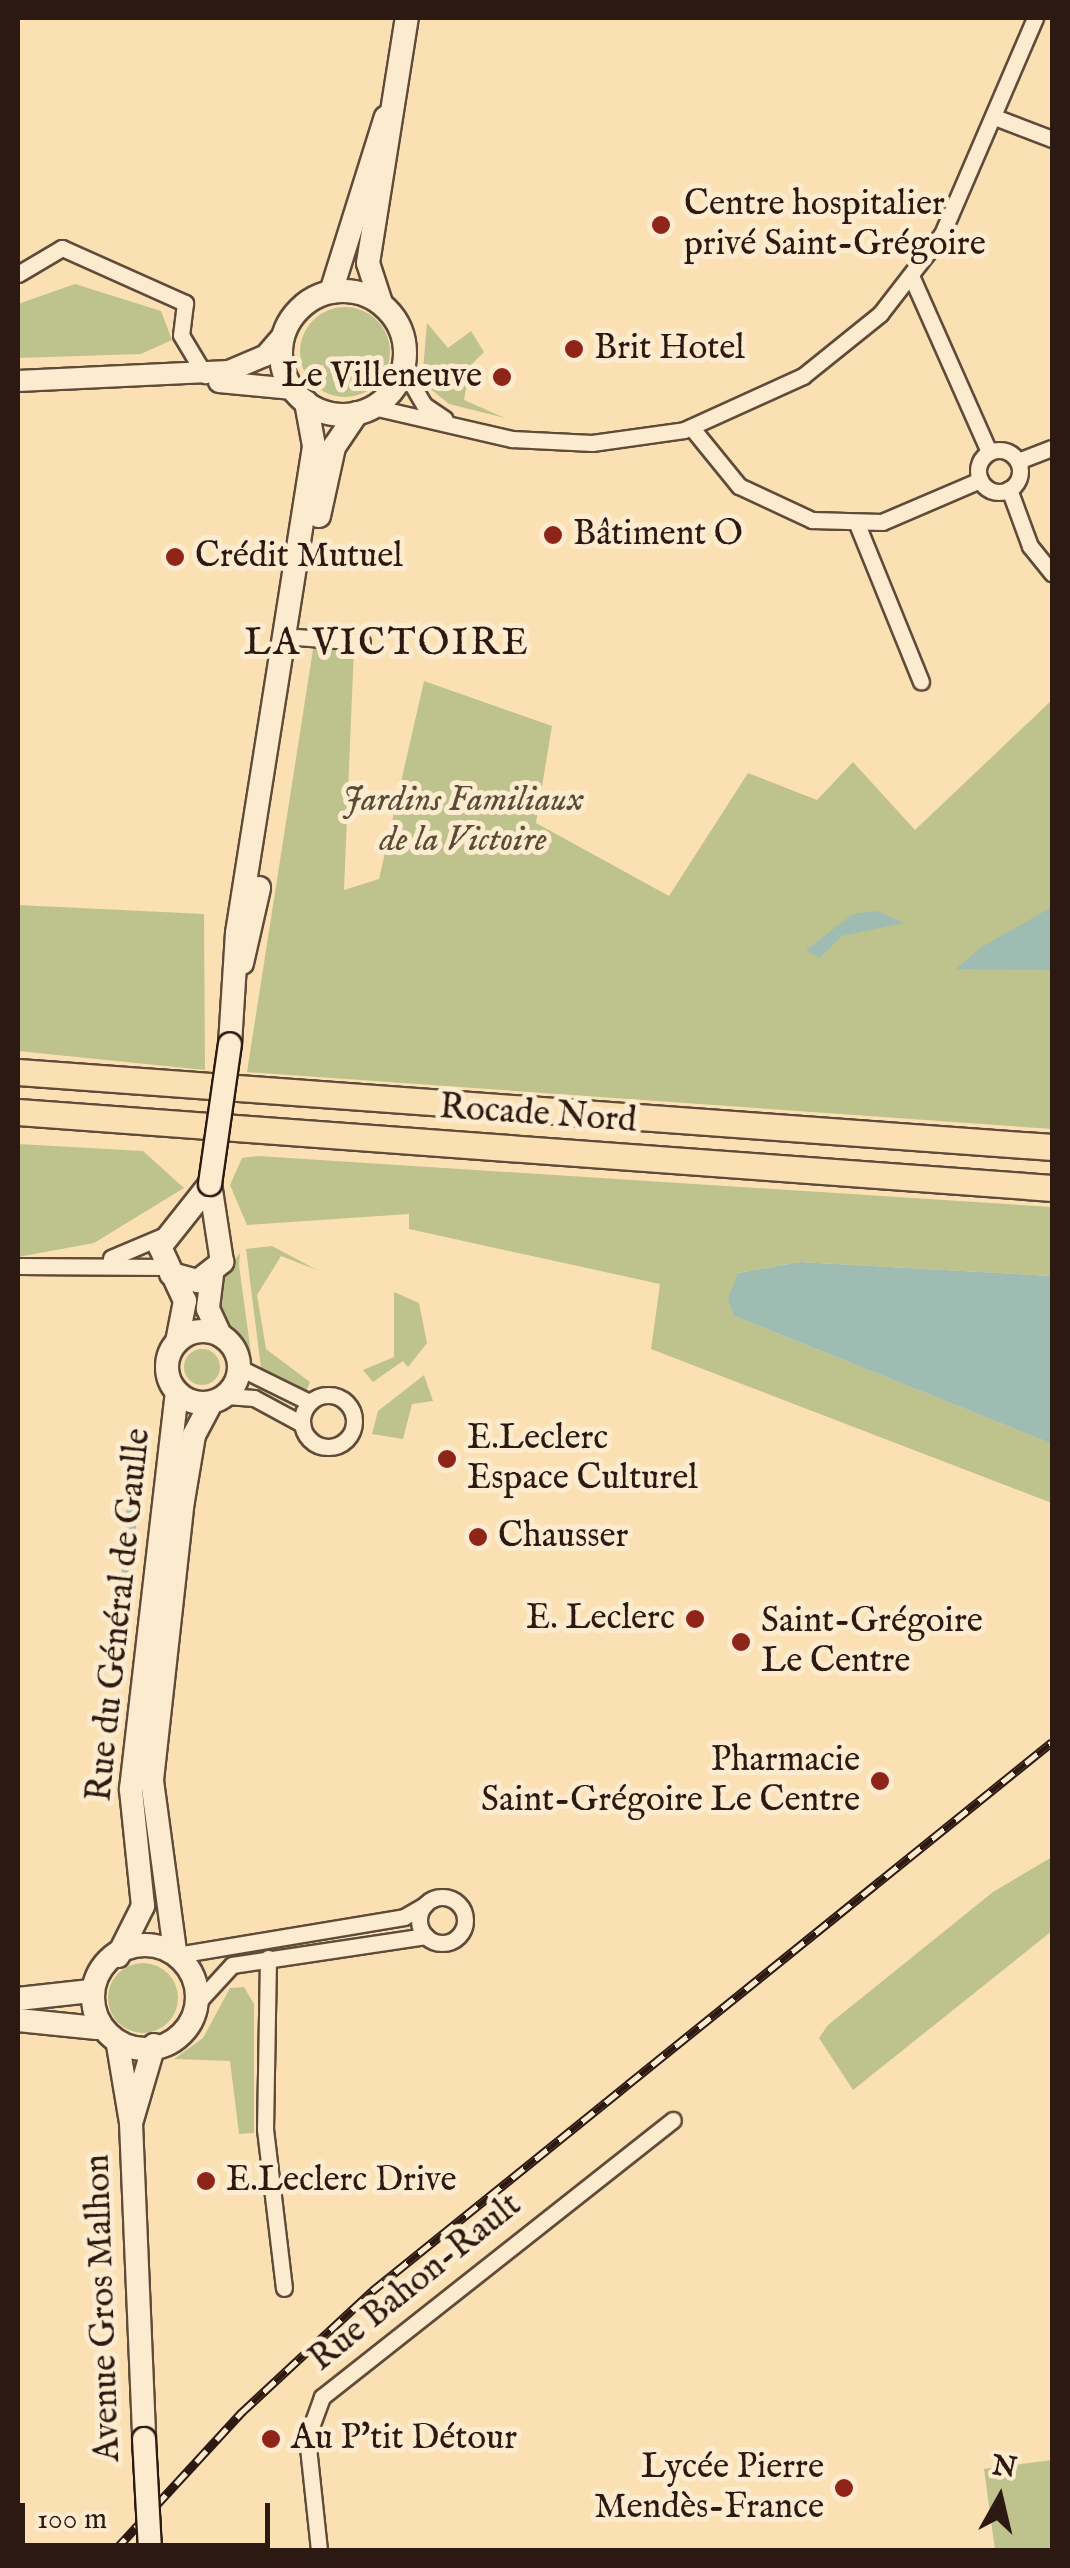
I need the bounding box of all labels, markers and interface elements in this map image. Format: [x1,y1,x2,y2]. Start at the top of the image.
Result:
place label: Centre hospitalier privé Saint-Grégoire [684,184,986,266]
marker: Centre hospitalier privé Saint-Grégoire [648,212,674,238]
place label: Brit Hotel [594,328,745,370]
marker: Brit Hotel [563,338,585,360]
place label: Le Villeneuve [282,356,482,398]
marker: Le Villeneuve [491,366,513,388]
place label: Bâtiment O [573,514,743,556]
marker: Bâtiment O [542,524,564,546]
place label: Crédit Mutuel [195,536,403,578]
marker: Crédit Mutuel [164,546,186,568]
district label: LA VICTOIRE [244,622,530,668]
park label: Jardins Familiaux de la Victoire [342,780,584,862]
street label: Rocade Nord [438,1087,638,1143]
place label: E.Leclerc Espace Culturel [467,1418,698,1500]
street label: Rue du Général de Gaulle [80,1426,160,1804]
marker: E.Leclerc Espace Culturel [436,1448,458,1470]
place label: Chausser [498,1516,628,1558]
marker: Chausser [467,1526,489,1548]
place label: E. Leclerc [526,1598,675,1640]
place label: Saint-Grégoire Le Centre [761,1601,983,1683]
marker: E. Leclerc [684,1608,706,1630]
marker: Saint-Grégoire Le Centre [730,1631,752,1653]
place label: Pharmacie Saint-Grégoire Le Centre [481,1740,860,1822]
marker: Pharmacie Saint-Grégoire Le Centre [869,1770,891,1792]
street label: Avenue Gros Malhon [78,2154,130,2462]
place label: E.Leclerc Drive [226,2160,457,2202]
marker: E.Leclerc Drive [195,2170,217,2192]
street label: Rue Bahon-Rault [302,2185,530,2381]
place label: Au P'tit Détour [291,2418,517,2460]
marker: Au P'tit Détour [260,2428,282,2450]
place label: Lycée Pierre Mendès-France [594,2447,824,2529]
north arrow [950,2448,1050,2548]
text: N [990,2449,1019,2487]
marker: Lycée Pierre Mendès-France [833,2477,855,2499]
scale bar [25,2483,275,2545]
text: 100 m [37,2501,107,2539]

